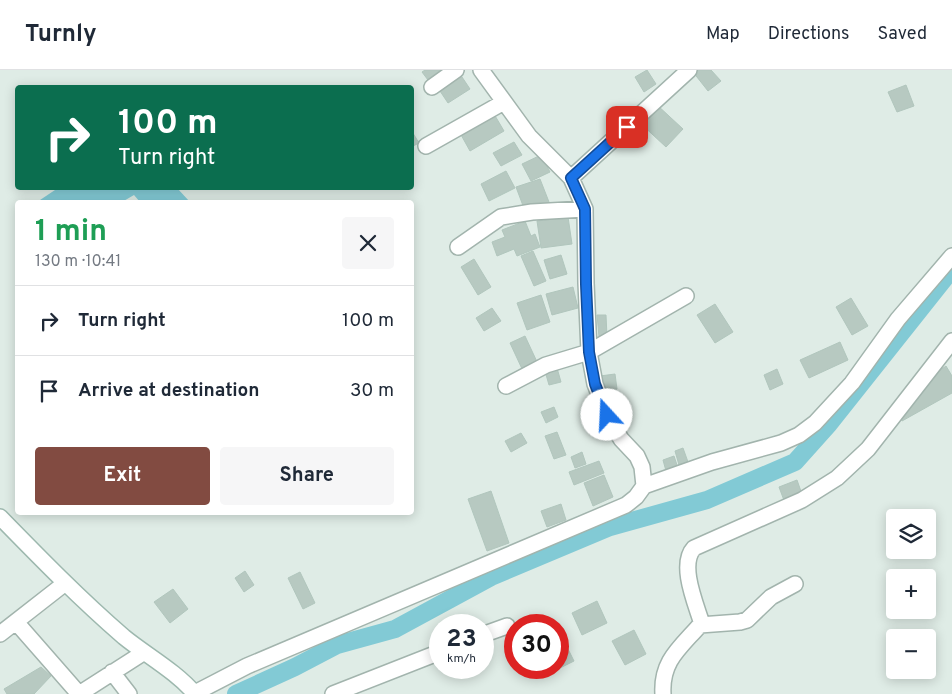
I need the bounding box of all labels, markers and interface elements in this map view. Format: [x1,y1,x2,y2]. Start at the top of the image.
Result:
text: Turnly [25,20,97,50]
text: Map [706,23,740,46]
text: Directions [768,23,850,46]
text: Saved [878,23,927,46]
text: 100 m [118,102,218,146]
icon: right [35,105,100,170]
pin [606,106,648,148]
icon: arrive [613,113,641,141]
text: Turn right [118,145,215,172]
text: 1 min [35,214,107,251]
button: close [342,217,394,269]
text: 130 m · 10:41 [35,252,121,272]
icon: right [35,307,63,335]
text: Turn right [78,309,166,333]
text: 100 m [342,309,394,333]
icon: arrive [35,377,63,405]
text: Arrive at destination [78,379,259,403]
text: 30 m [350,379,394,403]
position arrow [580,388,632,440]
button: Exit [35,447,210,505]
button: Share [220,447,394,505]
map controls [886,509,936,679]
button: layers [886,509,936,559]
button: + [886,569,936,619]
speed limit sign: 30 [504,614,569,679]
text: 23 [446,624,477,656]
button: − [886,629,936,679]
text: km/h [447,651,476,667]

